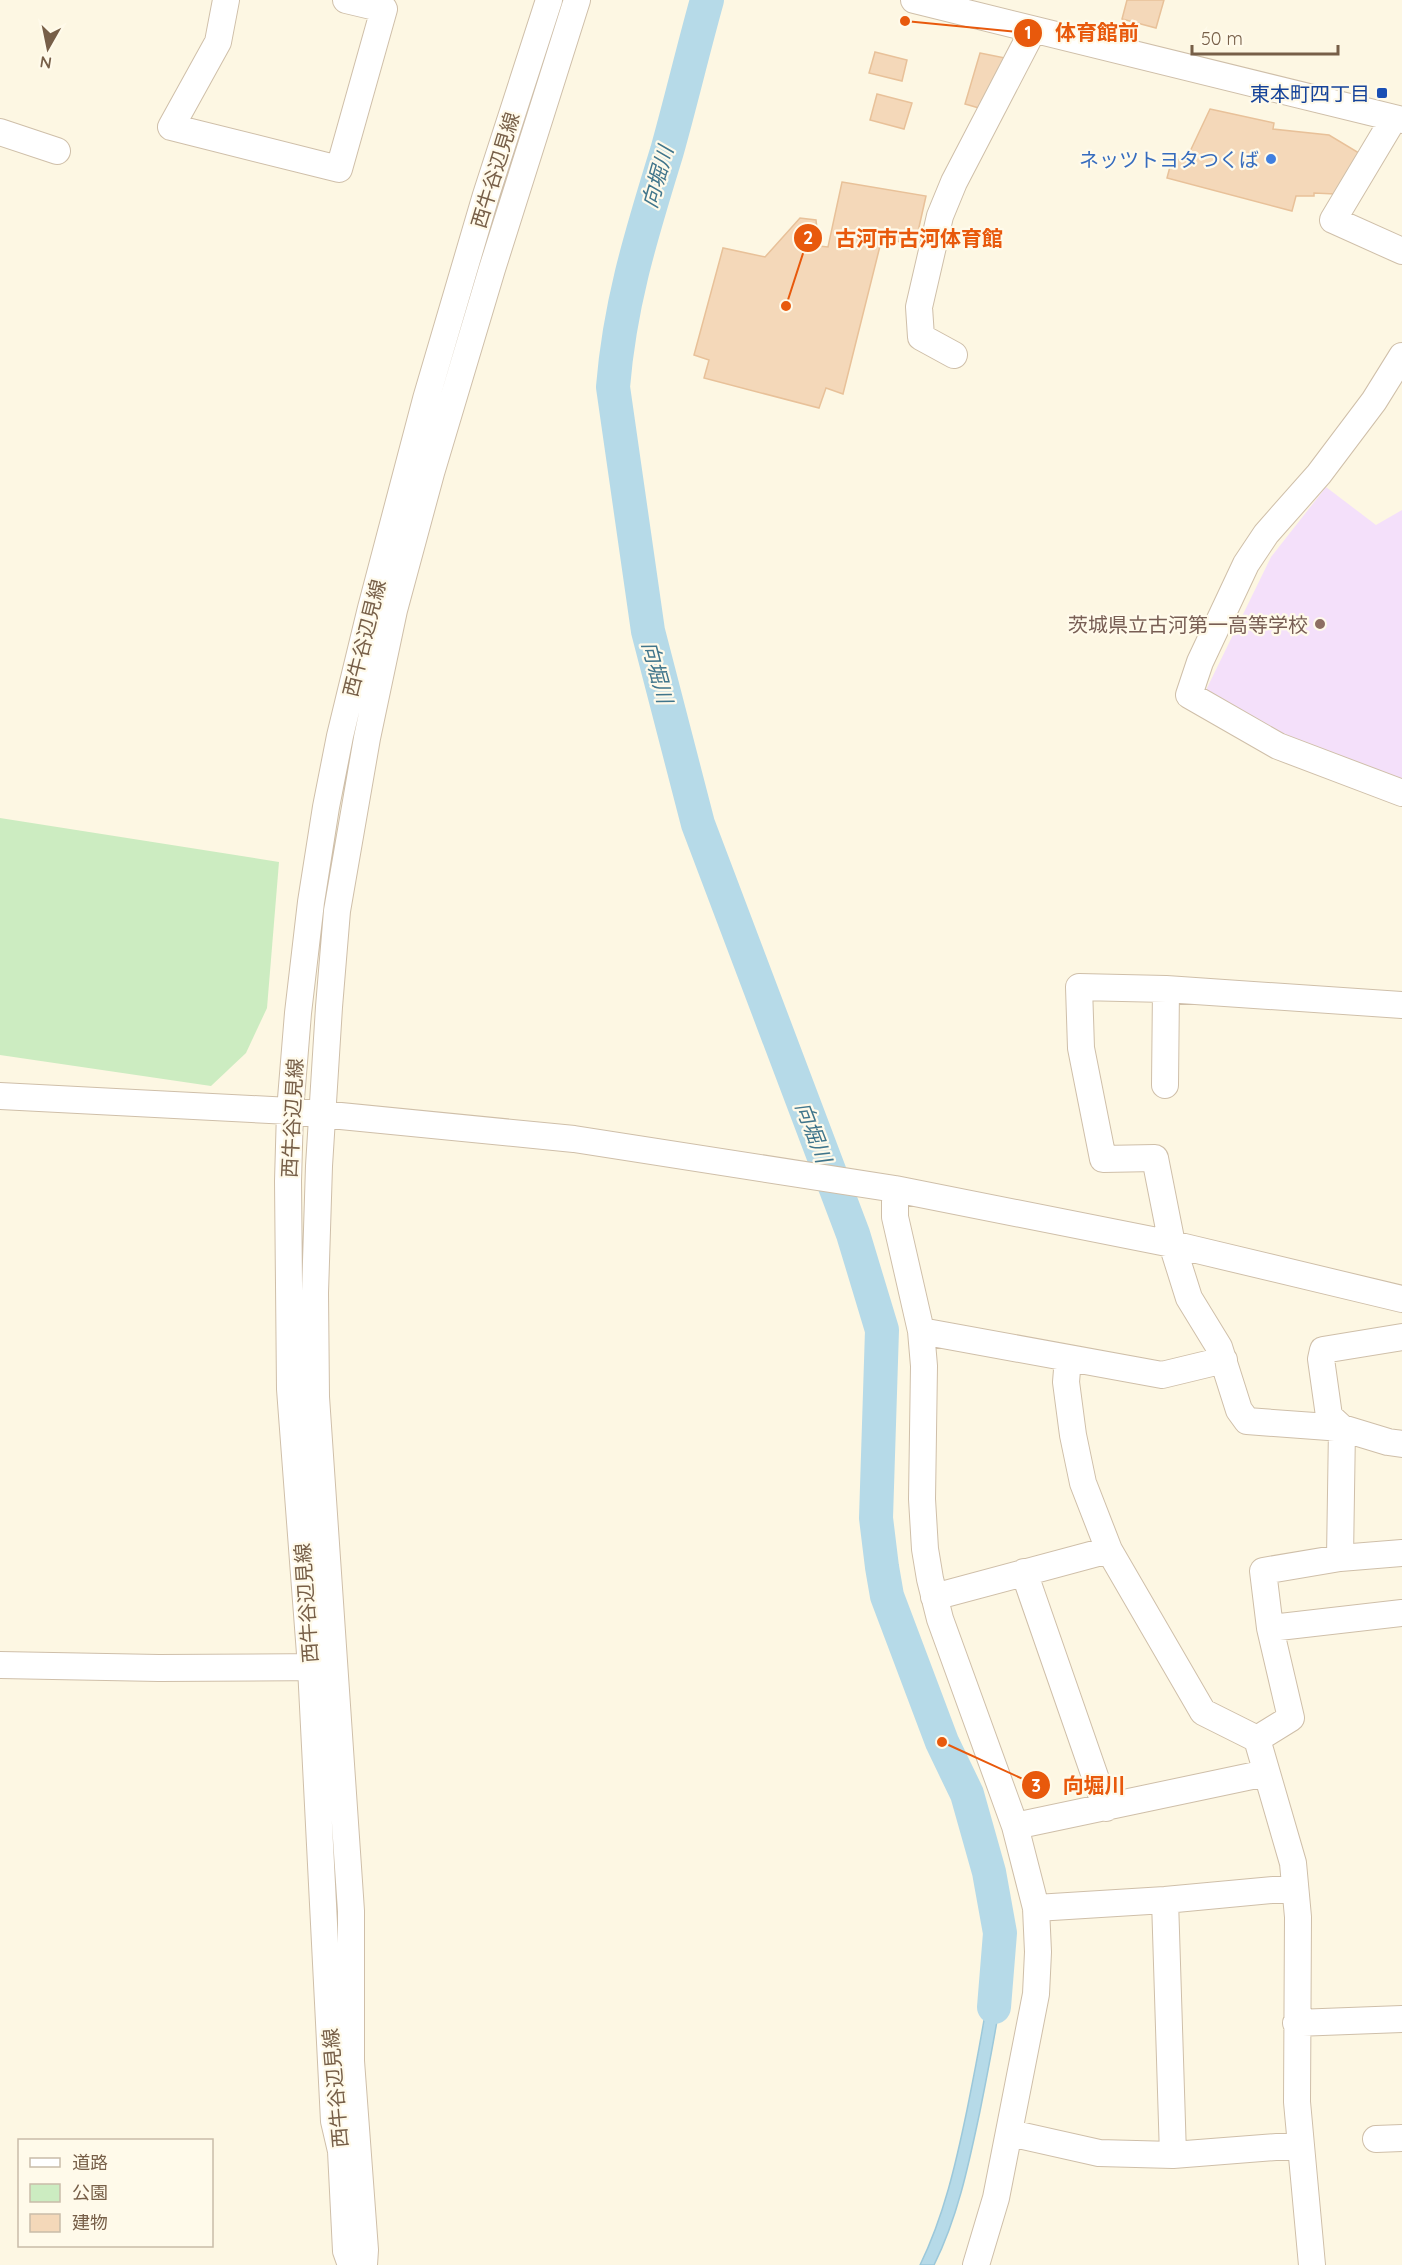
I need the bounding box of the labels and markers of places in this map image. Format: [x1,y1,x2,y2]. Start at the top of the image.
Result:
callout: 体育館前 [1013,13,1151,52]
place label: 東本町四丁目 [1250,81,1370,106]
marker: 東本町四丁目 [1375,86,1389,100]
place label: ネッツトヨタつくば [1079,147,1259,172]
marker: ネッツトヨタつくば [1264,152,1278,166]
callout: 古河市古河体育館 [793,219,1015,258]
place label: 茨城県立古河第一高等学校 [1068,612,1308,637]
marker: 茨城県立古河第一高等学校 [1313,617,1327,631]
callout: 向堀川 [1021,1766,1138,1805]

